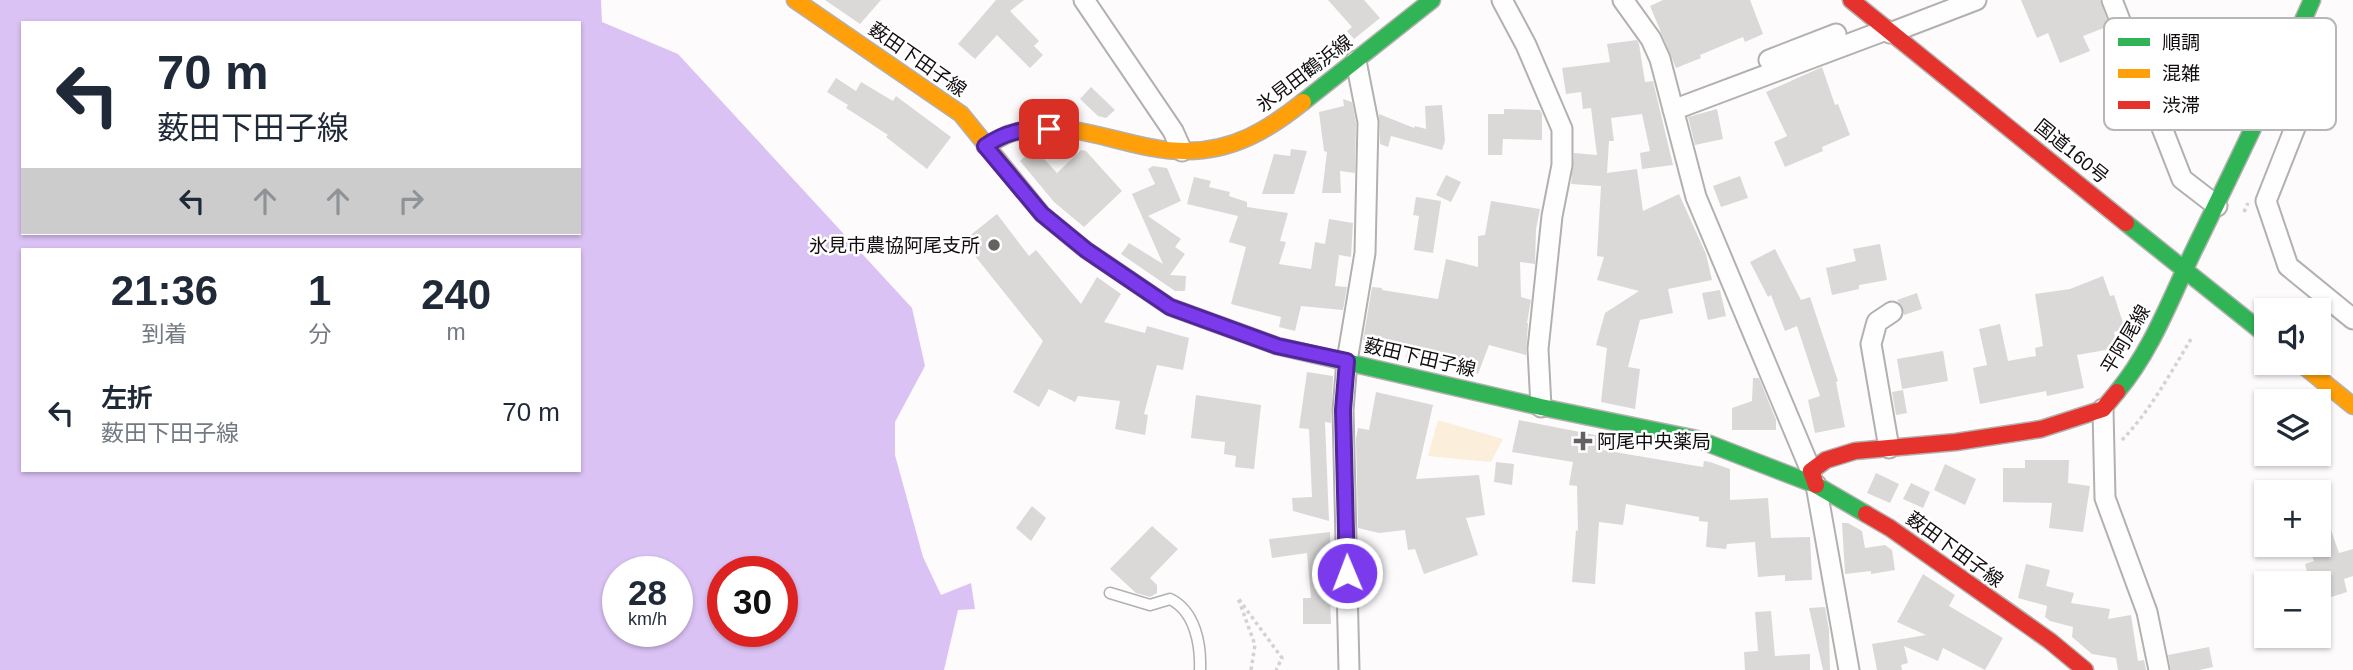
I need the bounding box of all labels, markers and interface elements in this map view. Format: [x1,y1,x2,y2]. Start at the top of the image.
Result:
street label: 薮田下田子線 [865,18,970,101]
legend [2104,18,2336,130]
street label: 氷見田鶴浜線 [1252,31,1356,116]
text: 順調 [2162,32,2200,53]
text: 70 m [157,45,269,99]
icon: left [42,49,133,140]
text: 混雑 [2162,63,2200,84]
text: 渋滞 [2162,95,2200,116]
pin [1019,99,1079,159]
text: 薮田下田子線 [157,110,349,146]
icon: arrive [1030,110,1068,148]
street label: 国道160号 [2031,115,2113,187]
icon: left [173,182,211,220]
icon: ahead [246,182,284,220]
icon: ahead [319,182,357,220]
icon: right [392,182,430,220]
place label: 氷見市農協阿尾支所 [809,235,980,256]
marker: 氷見市農協阿尾支所 [986,237,1002,253]
text: 21:36 [111,267,218,314]
text: 1 [308,267,331,314]
text: 240 [421,271,491,318]
map controls [2254,298,2331,648]
button: sound [2254,298,2331,375]
street label: 平阿尾線 [2097,301,2154,377]
text: m [447,319,466,345]
text: 到着 [141,321,187,347]
text: 分 [308,321,331,347]
street label: 薮田下田子線 [1362,334,1478,381]
text: 左折 [101,383,153,413]
button: layers [2254,389,2331,466]
icon: left [42,394,80,432]
text: 70 m [502,397,560,427]
text: 薮田下田子線 [101,420,239,446]
place label: 阿尾中央薬局 [1597,431,1711,452]
marker: 阿尾中央薬局 [1575,433,1591,449]
button: + [2254,480,2331,557]
street label: 薮田下田子線 [1902,507,2007,591]
position arrow [1310,536,1384,610]
speed limit sign: 30 [707,556,798,647]
button: − [2254,571,2331,648]
text: 28 [628,573,667,612]
text: km/h [628,609,667,629]

